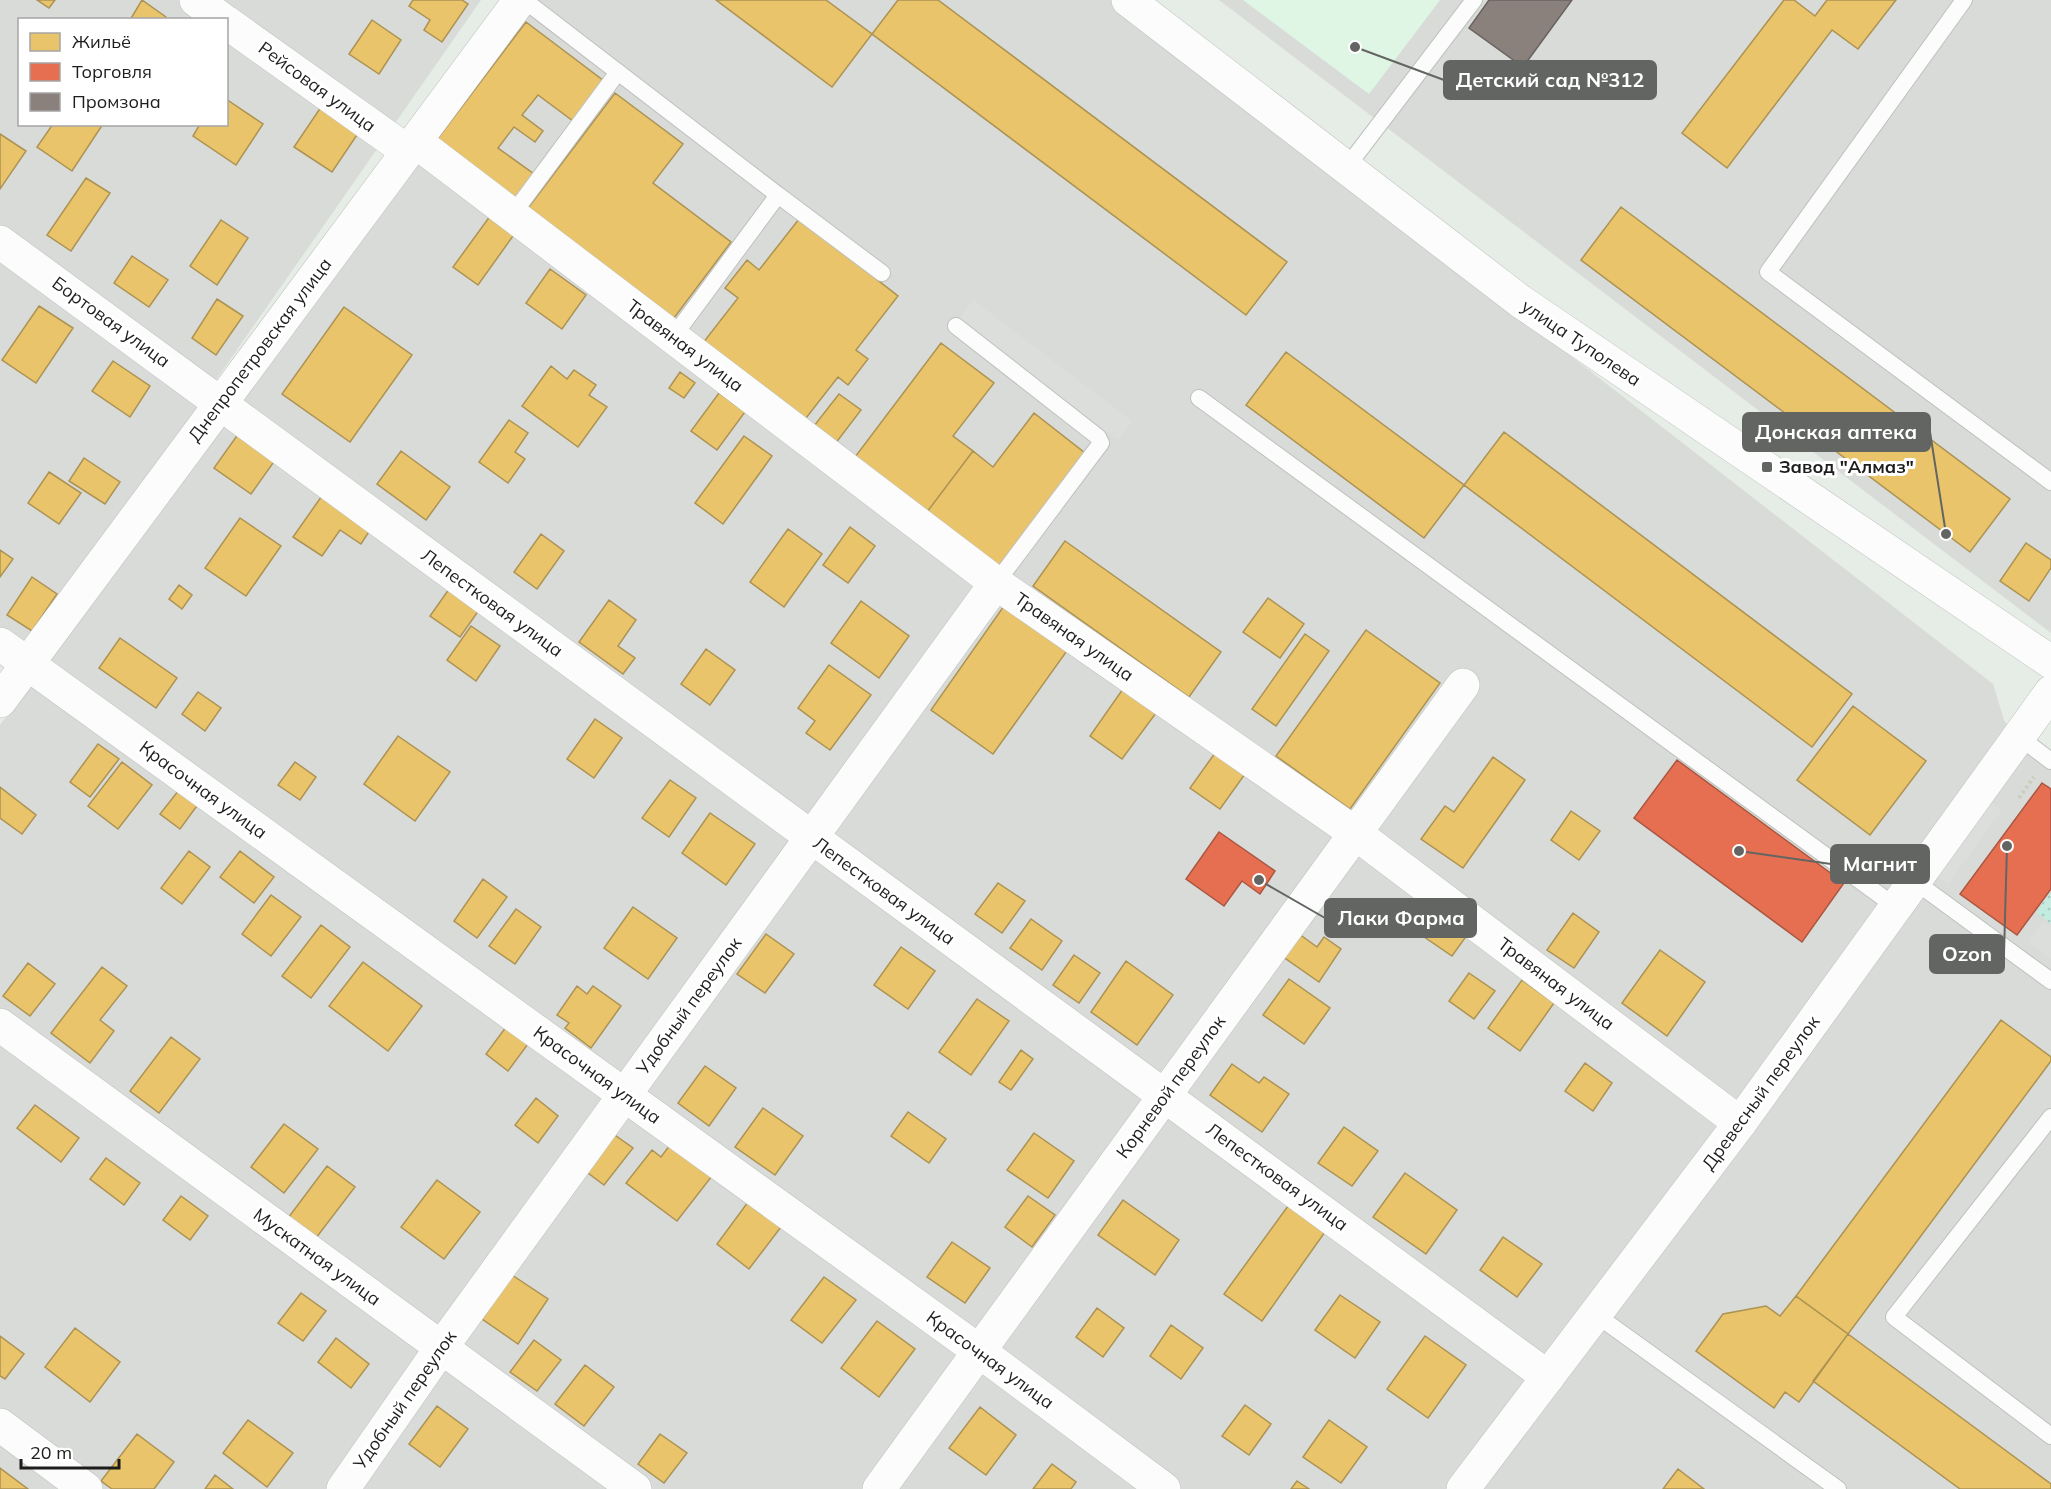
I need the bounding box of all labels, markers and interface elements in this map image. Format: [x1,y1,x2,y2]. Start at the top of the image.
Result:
legend [18,18,228,126]
text: Жильё [72,30,131,53]
street label: Рейсовая улица [254,36,381,137]
text: Торговля [72,60,152,83]
callout: Детский сад №312 [1444,61,1656,99]
text: Детский сад №312 [1456,67,1644,92]
text: Промзона [72,90,161,113]
street label: Днепропетровская улица [183,253,336,446]
street label: Бортовая улица [48,271,175,372]
street label: Травяная улица [622,294,748,397]
street label: улица Туполева [1517,294,1645,391]
callout: Донская аптека [1743,413,1930,451]
text: Донская аптека [1755,419,1917,444]
place label: Завод "Алмаз" [1779,455,1914,478]
marker: Завод "Алмаз" [1760,460,1774,474]
street label: Лепестковая улица [417,543,568,662]
street label: Травяная улица [1010,587,1138,686]
street label: Красочная улица [135,736,272,844]
street label: Лепестковая улица [809,831,960,950]
callout: Магнит [1831,845,1929,883]
text: Магнит [1843,851,1917,876]
callout: Лаки Фарма [1325,899,1476,937]
text: Лаки Фарма [1337,905,1465,930]
street label: Удобный переулок [630,932,747,1080]
street label: Травяная улица [1493,932,1619,1035]
callout: Ozon [1930,935,2004,973]
text: Ozon [1942,941,1992,966]
street label: Корневой переулок [1111,1010,1230,1163]
street label: Древесный переулок [1697,1011,1825,1174]
street label: Красочная улица [529,1021,666,1129]
street label: Лепестковая улица [1202,1117,1353,1236]
street label: Мускатная улица [249,1203,385,1311]
street label: Красочная улица [922,1306,1059,1414]
street label: Удобный переулок [347,1325,461,1475]
scale bar [21,1432,118,1470]
text: 20 m [30,1441,72,1464]

